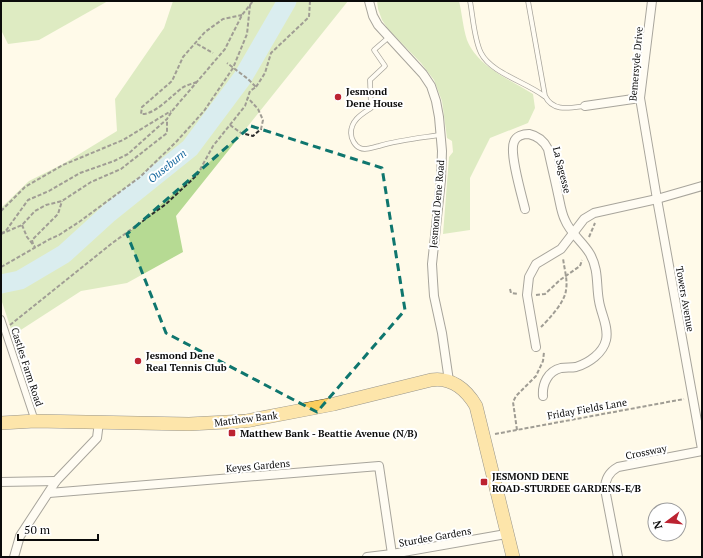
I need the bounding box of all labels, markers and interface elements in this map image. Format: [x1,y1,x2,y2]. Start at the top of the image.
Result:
street label: Bemersyde Drive [626,26,646,102]
place label: Jesmond Dene House [346,85,404,110]
marker: Jesmond Dene House [333,92,343,102]
street label: La Sagesse [550,145,574,195]
water label: Ouseburn [145,146,189,186]
street label: Jesmond Dene Road [427,159,447,249]
street label: Towers Avenue [673,265,697,333]
street label: Castles Farm Road [8,326,46,408]
place label: Jesmond Dene Real Tennis Club [146,349,227,374]
marker: Jesmond Dene Real Tennis Club [133,356,143,366]
street label: Friday Fields Lane [546,396,628,422]
street label: Matthew Bank [213,409,279,429]
place label: Matthew Bank - Beattie Avenue (N/B) [240,427,418,440]
marker: Matthew Bank - Beattie Avenue (N/B) [227,428,237,438]
street label: Crossway [624,441,669,462]
street label: Keyes Gardens [225,457,291,475]
place label: JESMOND DENE ROAD-STURDEE GARDENS-E/B [492,470,641,495]
marker: JESMOND DENE ROAD-STURDEE GARDENS-E/B [479,477,489,487]
north arrow [647,502,687,542]
scale bar [18,516,98,542]
text: N [649,518,665,531]
text: 50 m [24,522,51,537]
street label: Sturdee Gardens [398,524,472,550]

